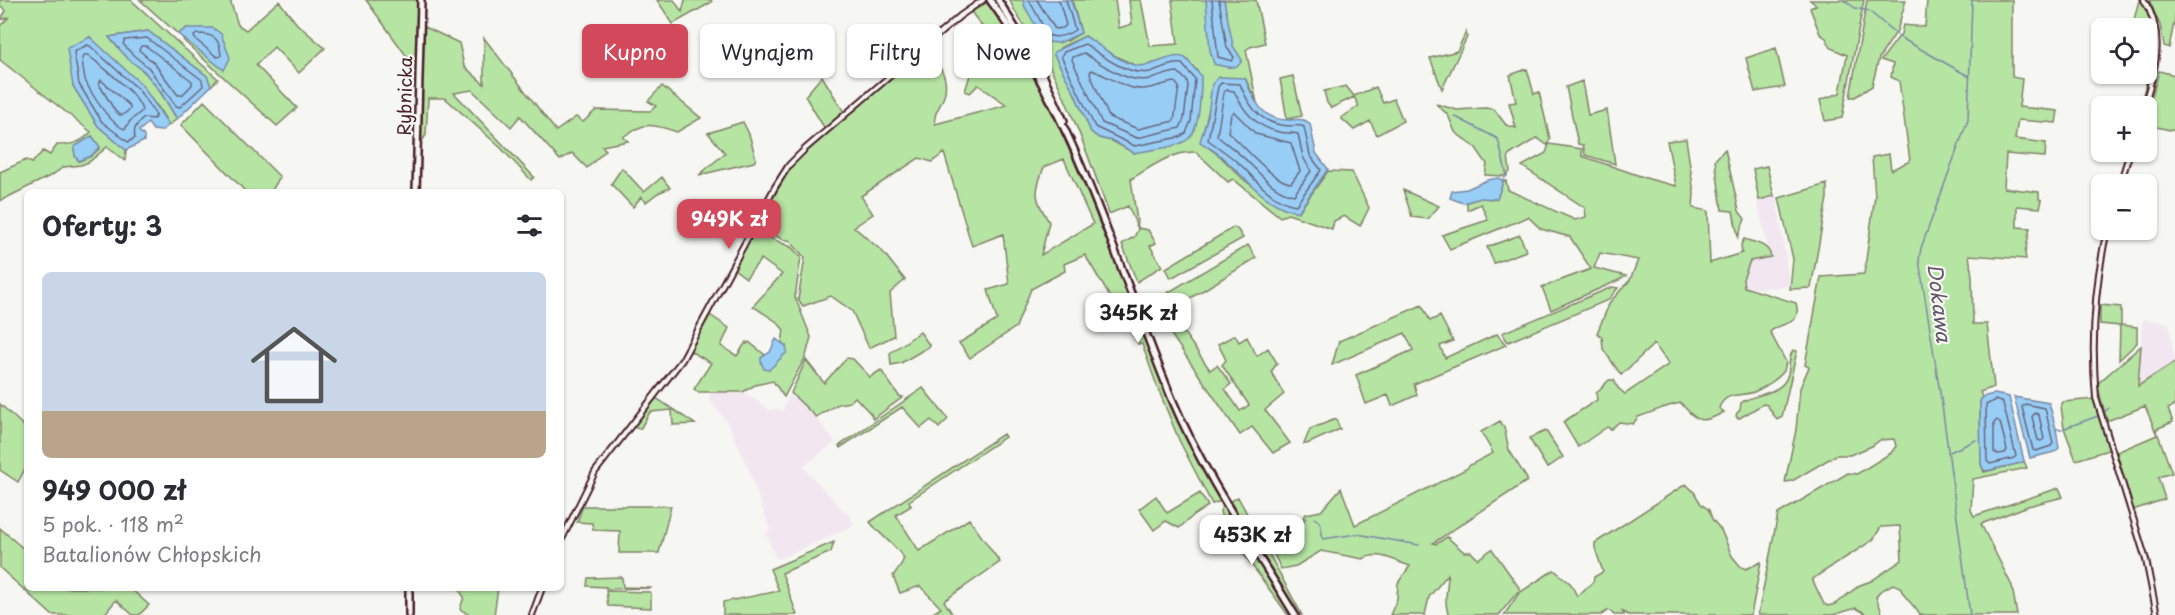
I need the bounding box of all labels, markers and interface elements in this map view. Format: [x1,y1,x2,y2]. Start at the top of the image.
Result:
map controls [2091,18,2157,240]
button: locate [2091,18,2157,84]
chip: Kupno [582,24,688,78]
chip: Wynajem [700,24,835,78]
chip: Filtry [847,24,942,78]
chip: Nowe [954,24,1052,78]
street label: Rybnicka [390,55,418,136]
button: + [2091,96,2157,162]
button: − [2091,174,2157,240]
pin: 949K zł [674,199,784,250]
text: 949K zł [691,203,767,233]
text: Oferty: 3 [42,206,162,245]
icon: filters [513,209,546,242]
water label: Dokawa [1920,262,1960,345]
pin: 345K zł [1083,293,1193,344]
text: 345K zł [1099,297,1177,327]
icon: home [240,311,348,419]
text: 949 000 zł [42,470,186,509]
text: 5 pok. · 118 m² [42,509,184,539]
pin: 453K zł [1197,515,1307,566]
text: 453K zł [1213,519,1291,549]
text: Batalionów Chłopskich [42,539,262,569]

